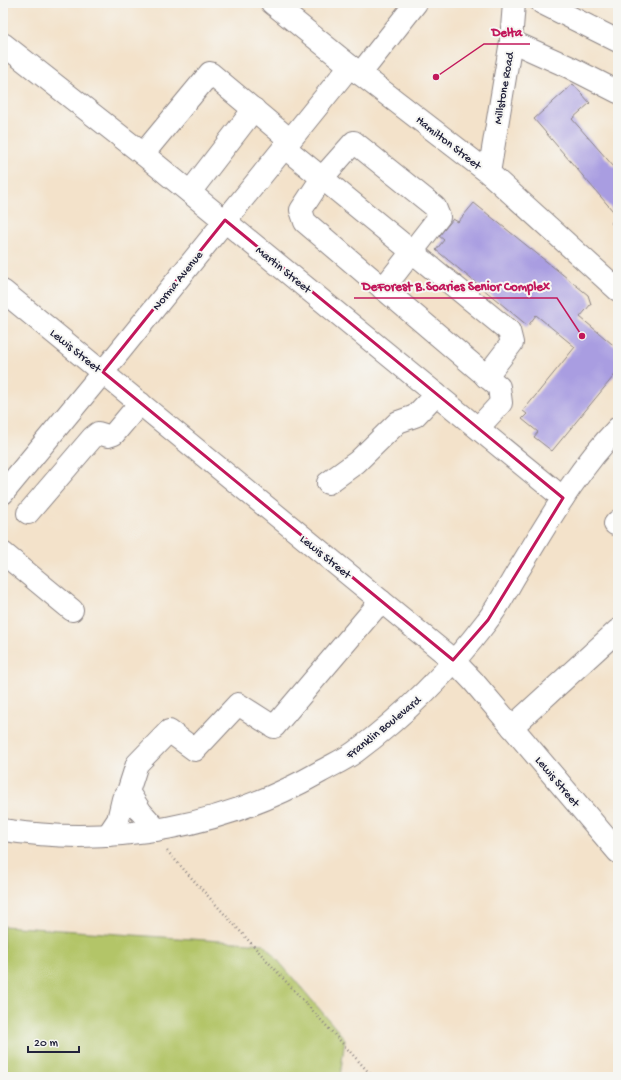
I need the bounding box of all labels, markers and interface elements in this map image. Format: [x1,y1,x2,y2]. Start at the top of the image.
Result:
callout: Delta [484,19,530,44]
text: Delta [491,26,523,41]
street label: Millstone Road [492,50,518,125]
street label: Hamilton Street [412,114,484,174]
street label: Martin Street [252,244,314,298]
street label: Norma Avenue [150,248,207,314]
callout: DeForest B.Soaries Senior Complex [354,273,557,298]
text: DeForest B.Soaries Senior Complex [361,280,550,296]
street label: Lewis Street [46,327,104,377]
street label: Lewis Street [296,533,354,583]
street label: Franklin Boulevard [343,694,425,764]
street label: Lewis Street [531,754,582,811]
scale bar [28,1028,79,1054]
text: 20 m [34,1037,59,1051]

